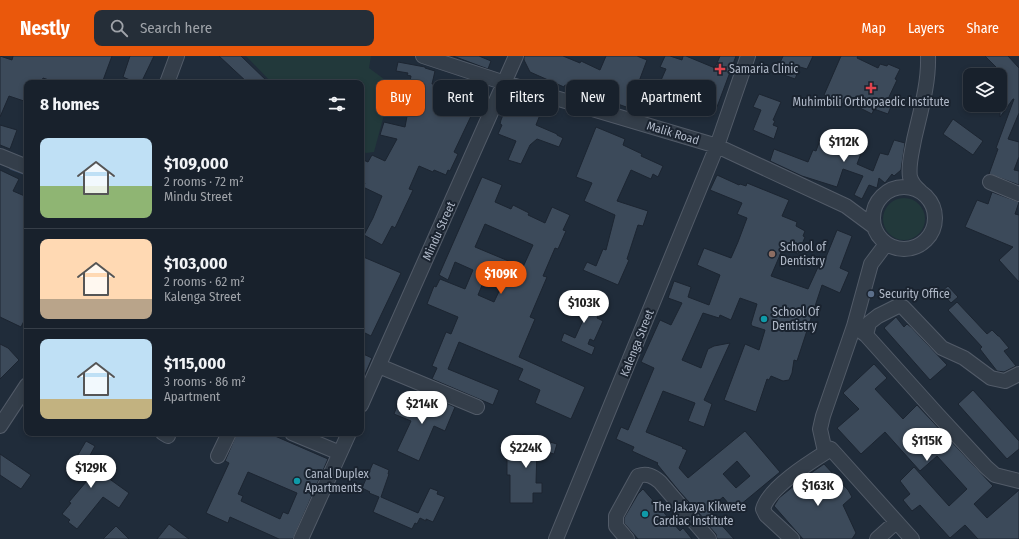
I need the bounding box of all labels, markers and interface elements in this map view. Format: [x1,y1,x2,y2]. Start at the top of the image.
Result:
search box [94,10,374,46]
text: Nestly [20,17,70,40]
icon: search [108,17,130,39]
text: Search here [140,19,212,37]
text: Map [862,20,886,37]
text: Layers [908,20,944,37]
text: Share [966,20,999,37]
place label: Samaria Clinic [729,62,799,76]
marker: Samaria Clinic [714,63,726,75]
map controls [963,68,1007,112]
button: layers [963,68,1007,112]
chip: Buy [376,80,425,116]
chip: Rent [433,80,488,116]
chip: Filters [496,80,558,116]
chip: New [566,80,619,116]
chip: Apartment [627,80,716,116]
marker: Muhimbili Orthopaedic Institute [865,82,877,94]
icon: filters [326,93,348,115]
text: 8 homes [40,94,100,115]
place label: Muhimbili Orthopaedic Institute [793,95,950,109]
street label: Malik Road [645,118,701,148]
pin: $112K [816,129,872,163]
text: $112K [829,134,859,149]
text: $109,000 [164,153,228,174]
icon: home [72,154,120,202]
text: 2 rooms · 72 m² [164,174,244,189]
text: Mindu Street [164,189,232,204]
street label: Mindu Street [420,199,458,263]
place label: School of Dentistry [780,240,827,268]
marker: School of Dentistry [767,249,777,259]
text: $103,000 [164,253,228,274]
icon: home [72,255,120,303]
pin: $109K [473,261,529,295]
text: $109K [485,266,517,281]
text: 2 rooms · 62 m² [164,274,245,289]
place label: Security Office [879,287,950,301]
text: Kalenga Street [164,289,241,304]
marker: Security Office [866,289,876,299]
pin: $103K [556,290,612,324]
text: $103K [568,295,600,310]
place label: School Of Dentistry [772,305,821,333]
street label: Kalenga Street [617,307,657,379]
marker: School Of Dentistry [759,314,769,324]
text: $115,000 [164,353,226,374]
icon: home [72,355,120,403]
text: 3 rooms · 86 m² [164,374,246,389]
text: Apartment [164,389,220,404]
pin: $214K [394,391,450,425]
text: $214K [406,396,438,411]
pin: $115K [899,428,955,462]
text: $115K [912,433,942,448]
pin: $224K [498,435,554,469]
text: $224K [510,440,542,455]
pin: $129K [63,455,119,489]
text: $129K [75,460,107,475]
place label: Canal Duplex Apartments [305,467,369,495]
pin: $163K [790,473,846,507]
marker: Canal Duplex Apartments [292,476,302,486]
text: $163K [802,478,834,493]
place label: The Jakaya Kikwete Cardiac Institute [653,500,746,528]
marker: The Jakaya Kikwete Cardiac Institute [640,509,650,519]

